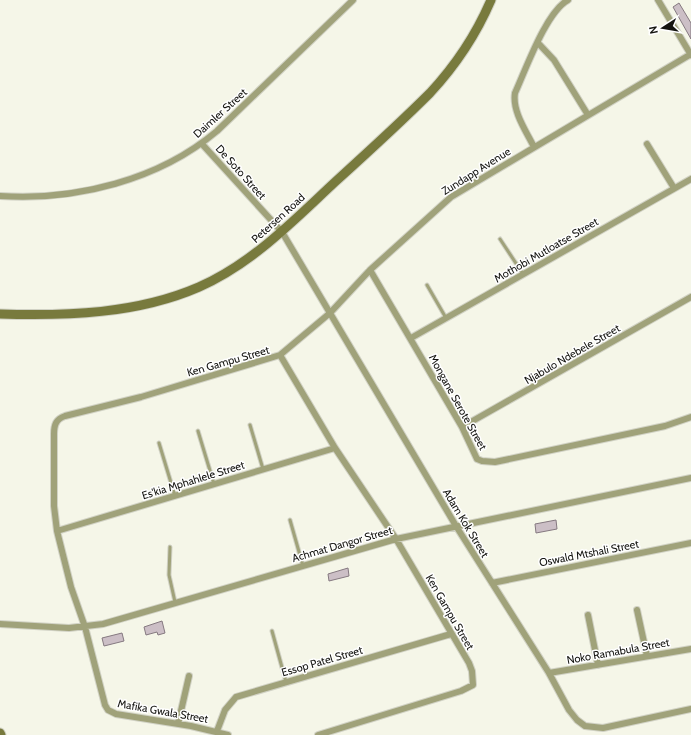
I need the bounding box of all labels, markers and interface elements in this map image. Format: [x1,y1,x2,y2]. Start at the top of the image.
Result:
north arrow [643,8,683,48]
text: N [646,25,661,35]
street label: Daimler Street [190,85,250,141]
street label: De Soto Street [213,142,269,202]
street label: Zundapp Avenue [439,144,513,198]
street label: Petersen Road [248,190,308,246]
street label: Mothobi Mutloatse Street [491,214,601,286]
street label: Njabulo Ndebele Street [522,321,623,387]
street label: Ken Gampu Street [185,342,271,379]
street label: Mongane Serote Street [426,352,490,453]
street label: Es'kia Mphahlele Street [140,458,246,502]
street label: Adam Kok Street [440,486,492,560]
street label: Achmat Dangor Street [290,523,394,565]
street label: Oswald Mtshali Street [538,536,640,570]
street label: Ken Gampu Street [423,572,477,653]
street label: Noko Ramabula Street [566,635,671,667]
street label: Essop Patel Street [280,643,364,679]
street label: Mafika Gwala Street [117,696,210,726]

